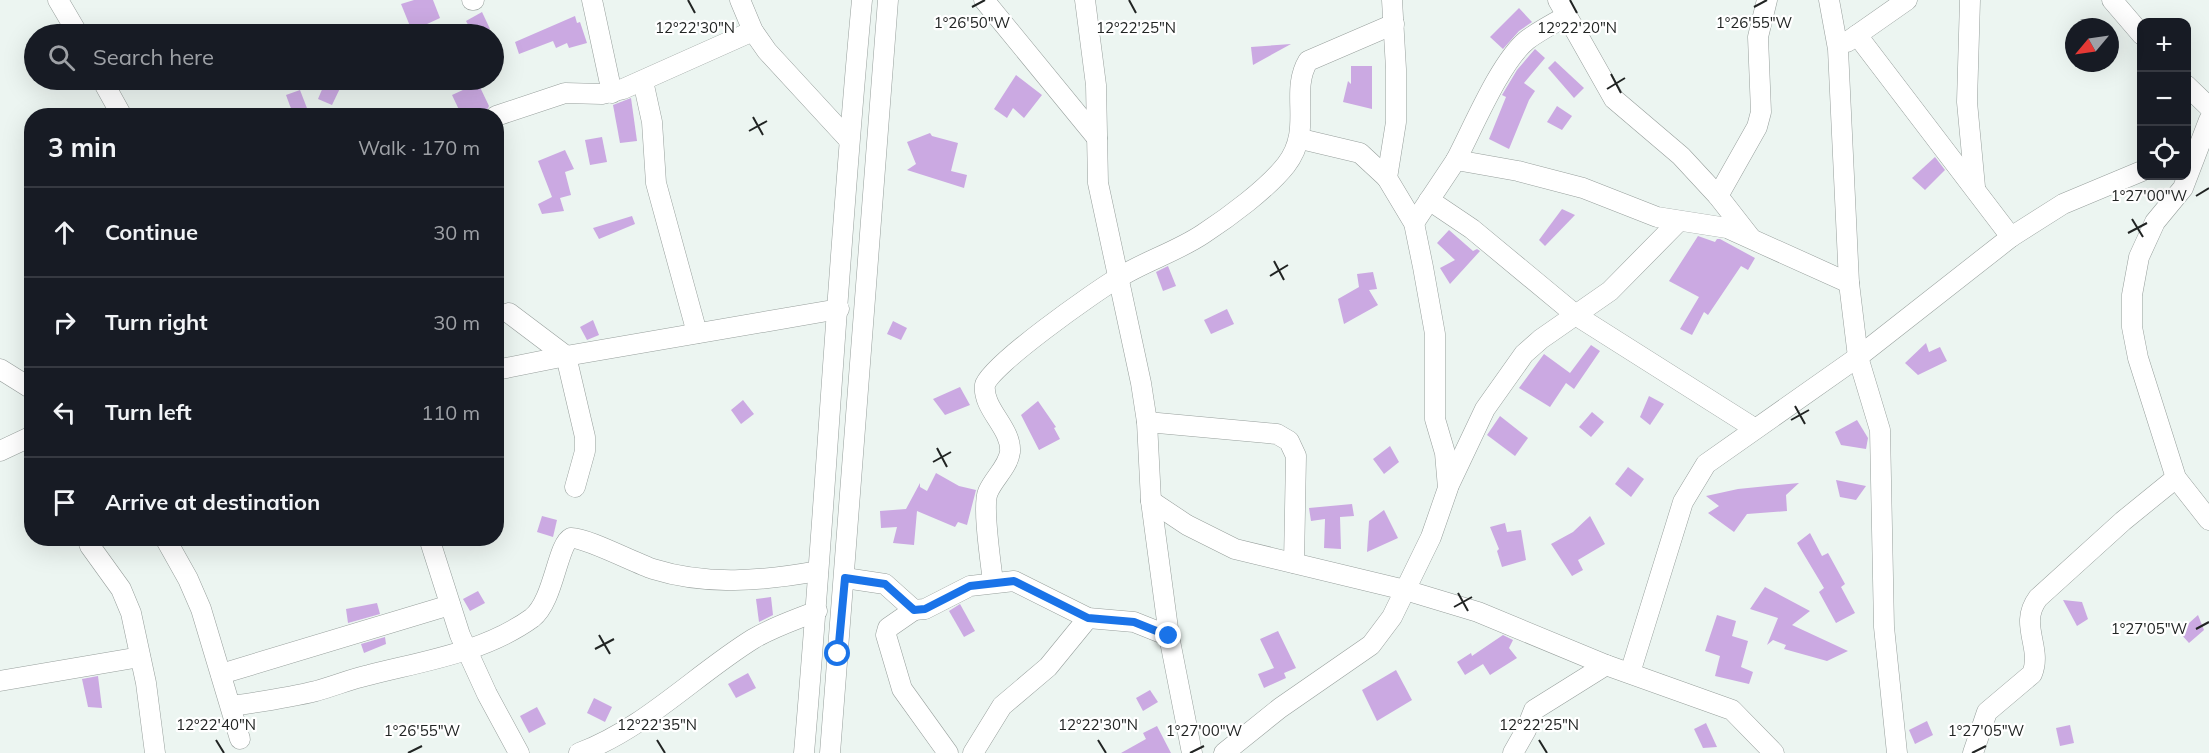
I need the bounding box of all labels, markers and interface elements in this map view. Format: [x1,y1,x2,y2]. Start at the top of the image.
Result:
text: 1°26'50"W [934,13,1011,32]
text: 1°26'55"W [1716,13,1793,32]
text: 12°22'30"N [655,18,735,37]
text: 12°22'25"N [1096,18,1176,37]
text: 12°22'20"N [1537,18,1617,37]
north arrow [2065,18,2119,72]
map controls [2137,18,2191,180]
button: + [2137,18,2191,72]
search box [24,24,504,90]
icon: search [45,41,78,74]
text: Search here [93,43,214,71]
button: − [2137,72,2191,126]
button: locate [2137,126,2191,180]
text: 3 min [48,131,117,164]
text: Walk · 170 m [358,135,480,160]
text: 1°27'00"W [2111,186,2188,205]
icon: ahead [48,216,81,249]
text: Continue [105,218,198,246]
text: 30 m [433,220,480,245]
icon: right [48,306,81,339]
text: Turn right [105,308,208,336]
text: 30 m [433,310,480,335]
icon: left [48,396,81,429]
text: Turn left [105,398,192,426]
text: 110 m [421,400,480,425]
icon: arrive [48,486,81,519]
text: Arrive at destination [105,488,320,516]
text: 1°27'05"W [2111,619,2188,638]
route end [1155,622,1181,648]
route start [824,640,850,666]
text: 12°22'40"N [176,715,256,734]
text: 12°22'35"N [617,715,697,734]
text: 12°22'30"N [1058,715,1138,734]
text: 12°22'25"N [1499,715,1579,734]
text: 1°26'55"W [384,721,461,740]
text: 1°27'00"W [1166,721,1243,740]
text: 1°27'05"W [1948,721,2025,740]

